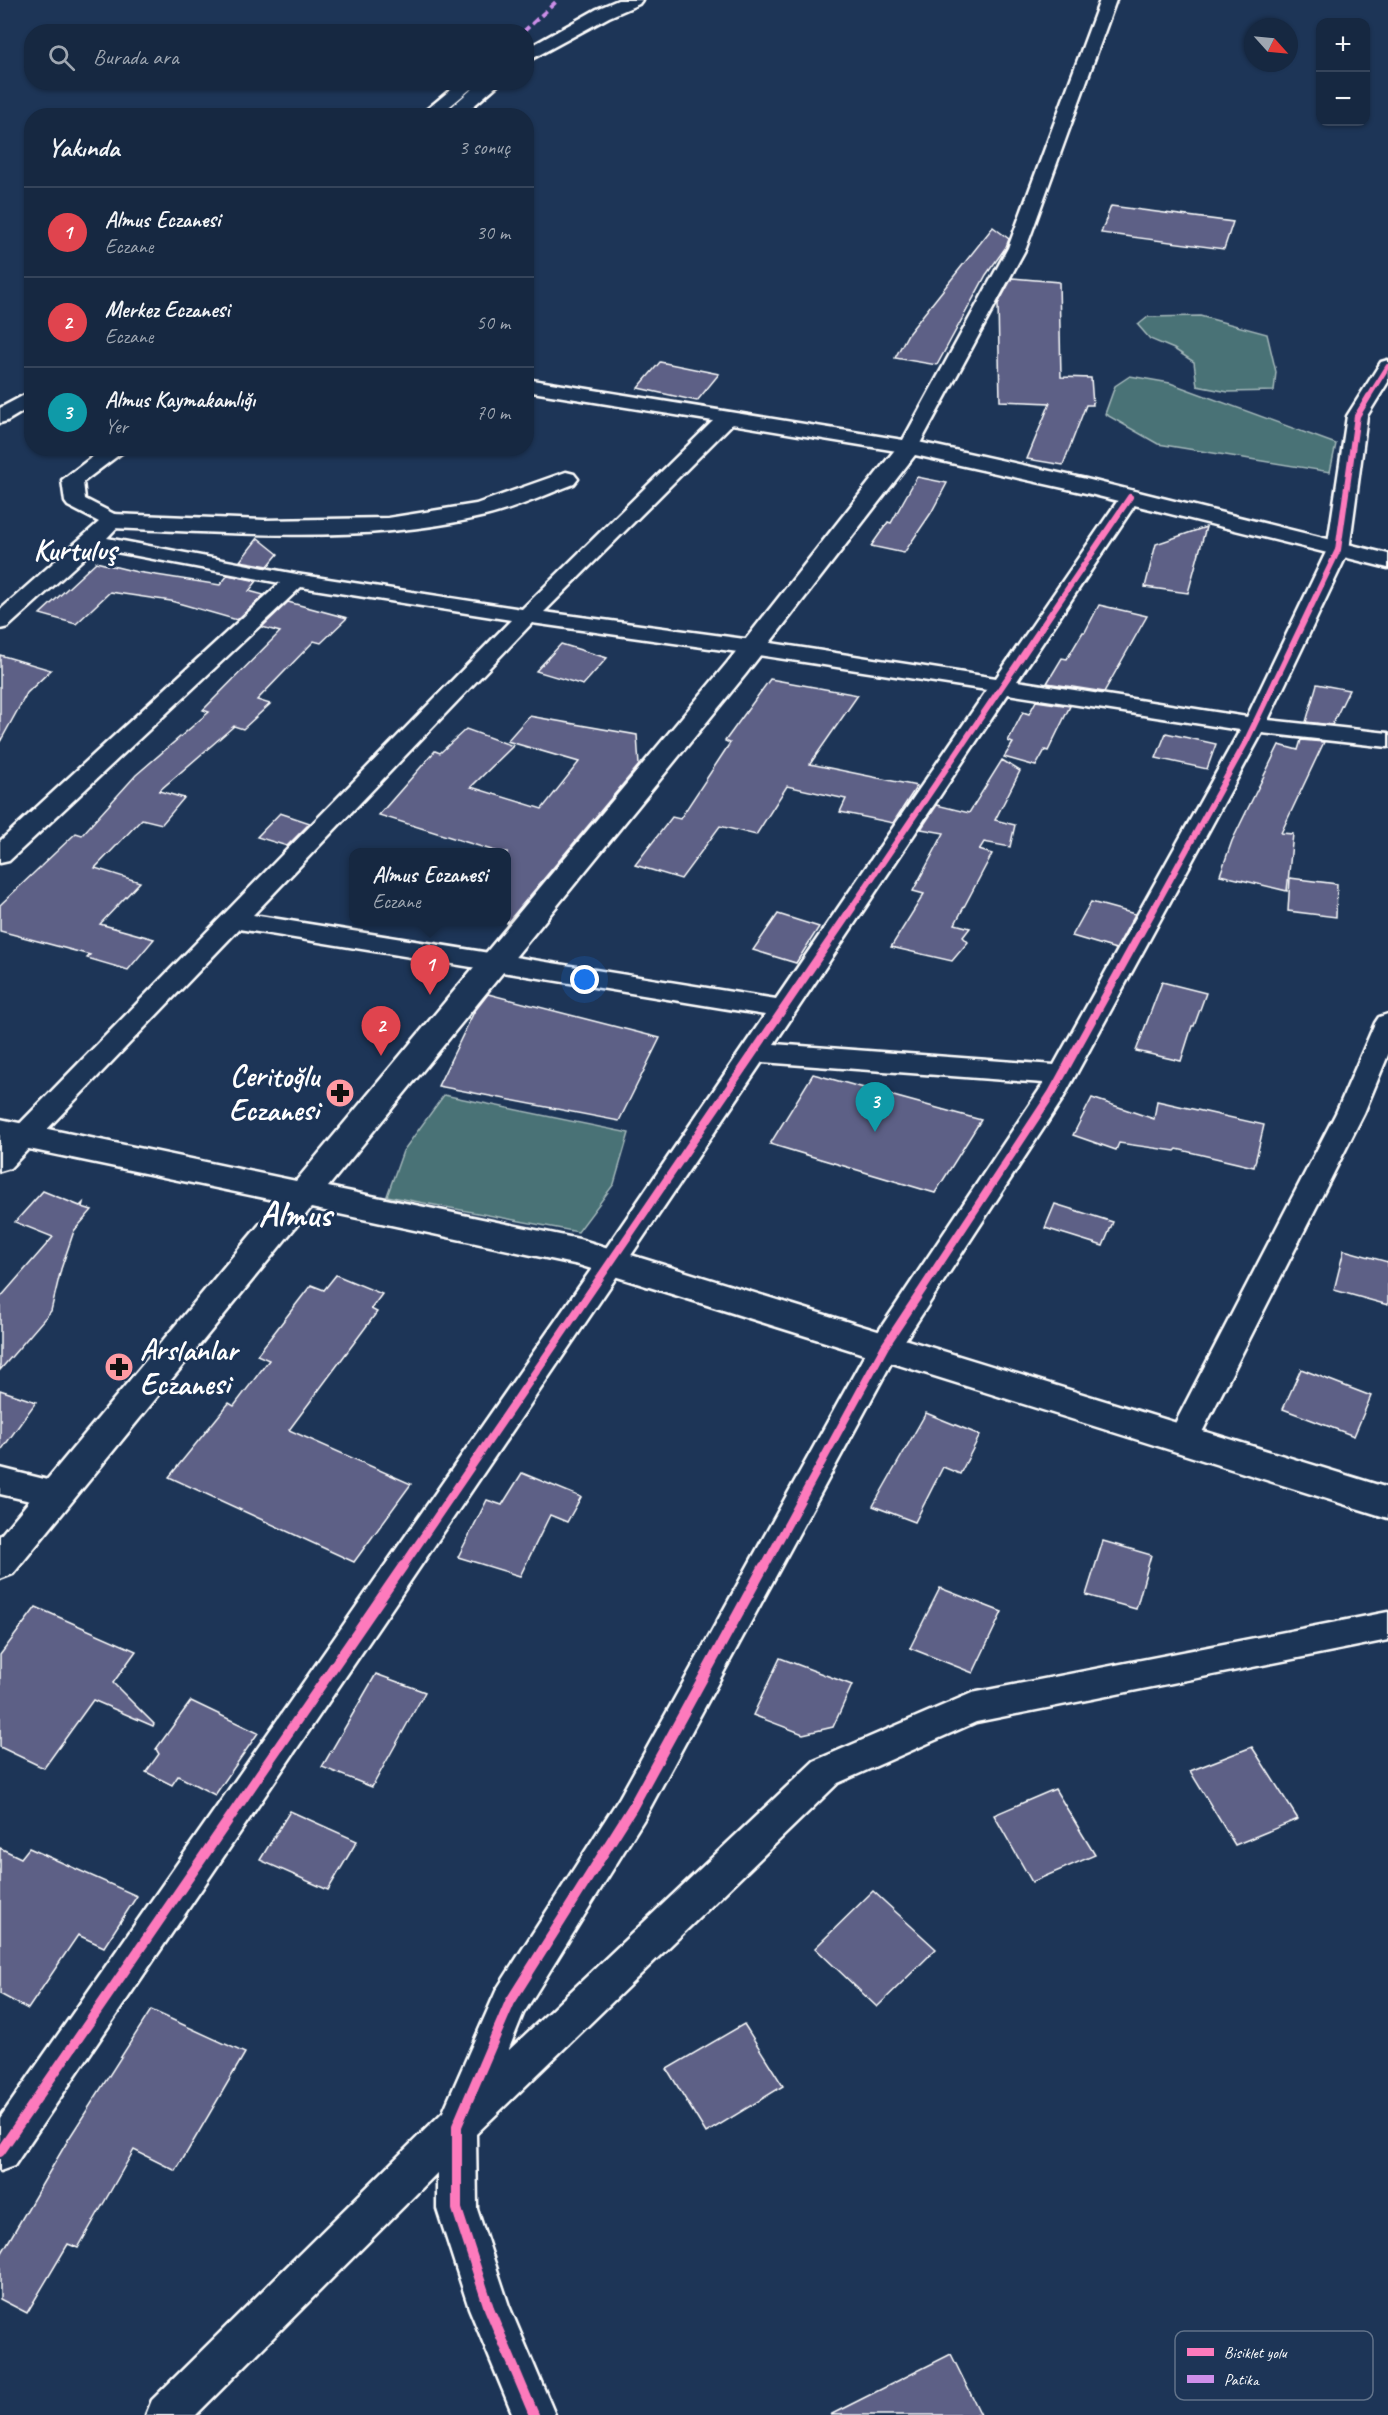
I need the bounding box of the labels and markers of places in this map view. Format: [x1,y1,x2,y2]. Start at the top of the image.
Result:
pin: 1 [410,946,450,995]
pin: 2 [362,1006,400,1056]
place label: Ceritoğlu Eczanesi [229,1057,323,1129]
pharmacy icon: Ceritoğlu Eczanesi [324,1077,356,1109]
pin: 3 [856,1082,894,1132]
place label: Arslanlar Eczanesi [140,1331,240,1403]
pharmacy icon: Arslanlar Eczanesi [103,1351,135,1383]

